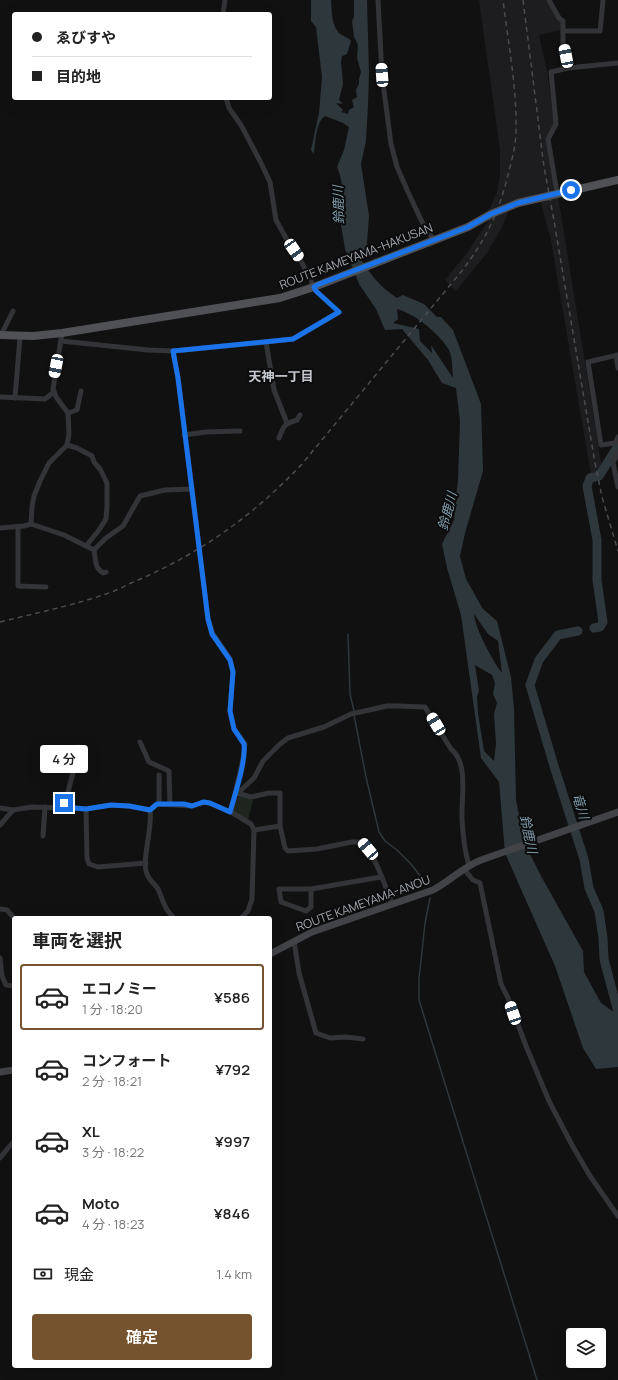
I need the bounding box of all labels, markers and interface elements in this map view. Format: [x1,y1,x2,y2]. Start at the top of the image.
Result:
text: ゑびすや [56,27,116,48]
car [558,43,574,69]
car [375,63,389,87]
text: 目的地 [56,66,101,87]
route start [562,181,580,199]
water label: 鈴鹿川 [328,183,348,225]
street label: ROUTE KAMEYAMA-HAKUSAN [277,219,435,293]
car [282,237,306,263]
car [48,353,64,379]
district label: 天神一丁目 [248,367,314,385]
water label: 鈴鹿川 [433,488,461,532]
car [425,711,447,737]
callout: 4 分 [40,745,88,773]
text: 4 分 [52,750,76,768]
water label: 竜川 [569,791,594,823]
route end [55,794,73,812]
water label: 鈴鹿川 [516,813,542,857]
car [356,836,380,862]
street label: ROUTE KAMEYAMA-ANOU [293,871,433,935]
text: 車両を選択 [32,928,122,952]
text: エコノミー [82,978,157,999]
icon: car [34,979,70,1015]
text: ¥586 [214,987,250,1008]
text: 1 分 · 18:20 [82,1000,143,1018]
car [503,1000,523,1026]
text: コンフォート [82,1050,172,1071]
icon: car [34,1051,70,1087]
text: ¥792 [215,1059,250,1080]
text: 2 分 · 18:21 [82,1072,142,1090]
text: XL [82,1121,100,1142]
icon: car [34,1123,70,1159]
text: ¥997 [215,1131,250,1152]
text: 3 分 · 18:22 [82,1143,144,1161]
text: Moto [82,1193,119,1214]
icon: car [34,1195,70,1231]
text: ¥846 [214,1203,250,1224]
text: 4 分 · 18:23 [82,1215,145,1233]
icon: cash [32,1263,54,1285]
text: 現金 [64,1264,94,1285]
text: 1.4 km [216,1265,252,1283]
button: 確定 [32,1314,252,1360]
map controls [566,1328,606,1368]
button: layers [566,1328,606,1368]

